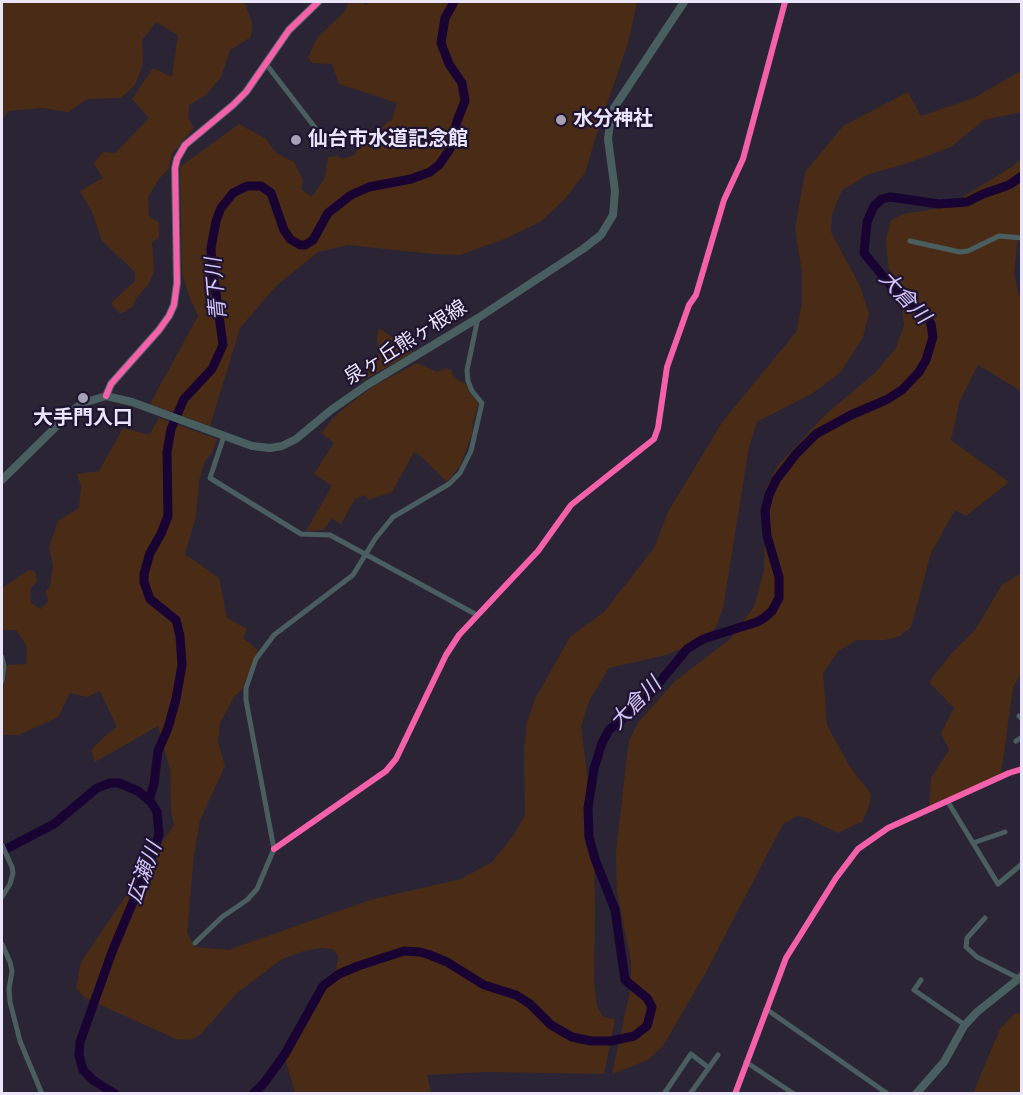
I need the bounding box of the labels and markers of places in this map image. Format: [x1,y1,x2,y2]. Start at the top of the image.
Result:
place label: 水分神社 [573,108,653,132]
marker: 水分神社 [554,113,568,127]
place label: 仙台市水道記念館 [308,128,468,152]
marker: 仙台市水道記念館 [289,133,303,147]
marker: 大手門入口 [76,391,90,405]
place label: 大手門入口 [33,407,133,431]

